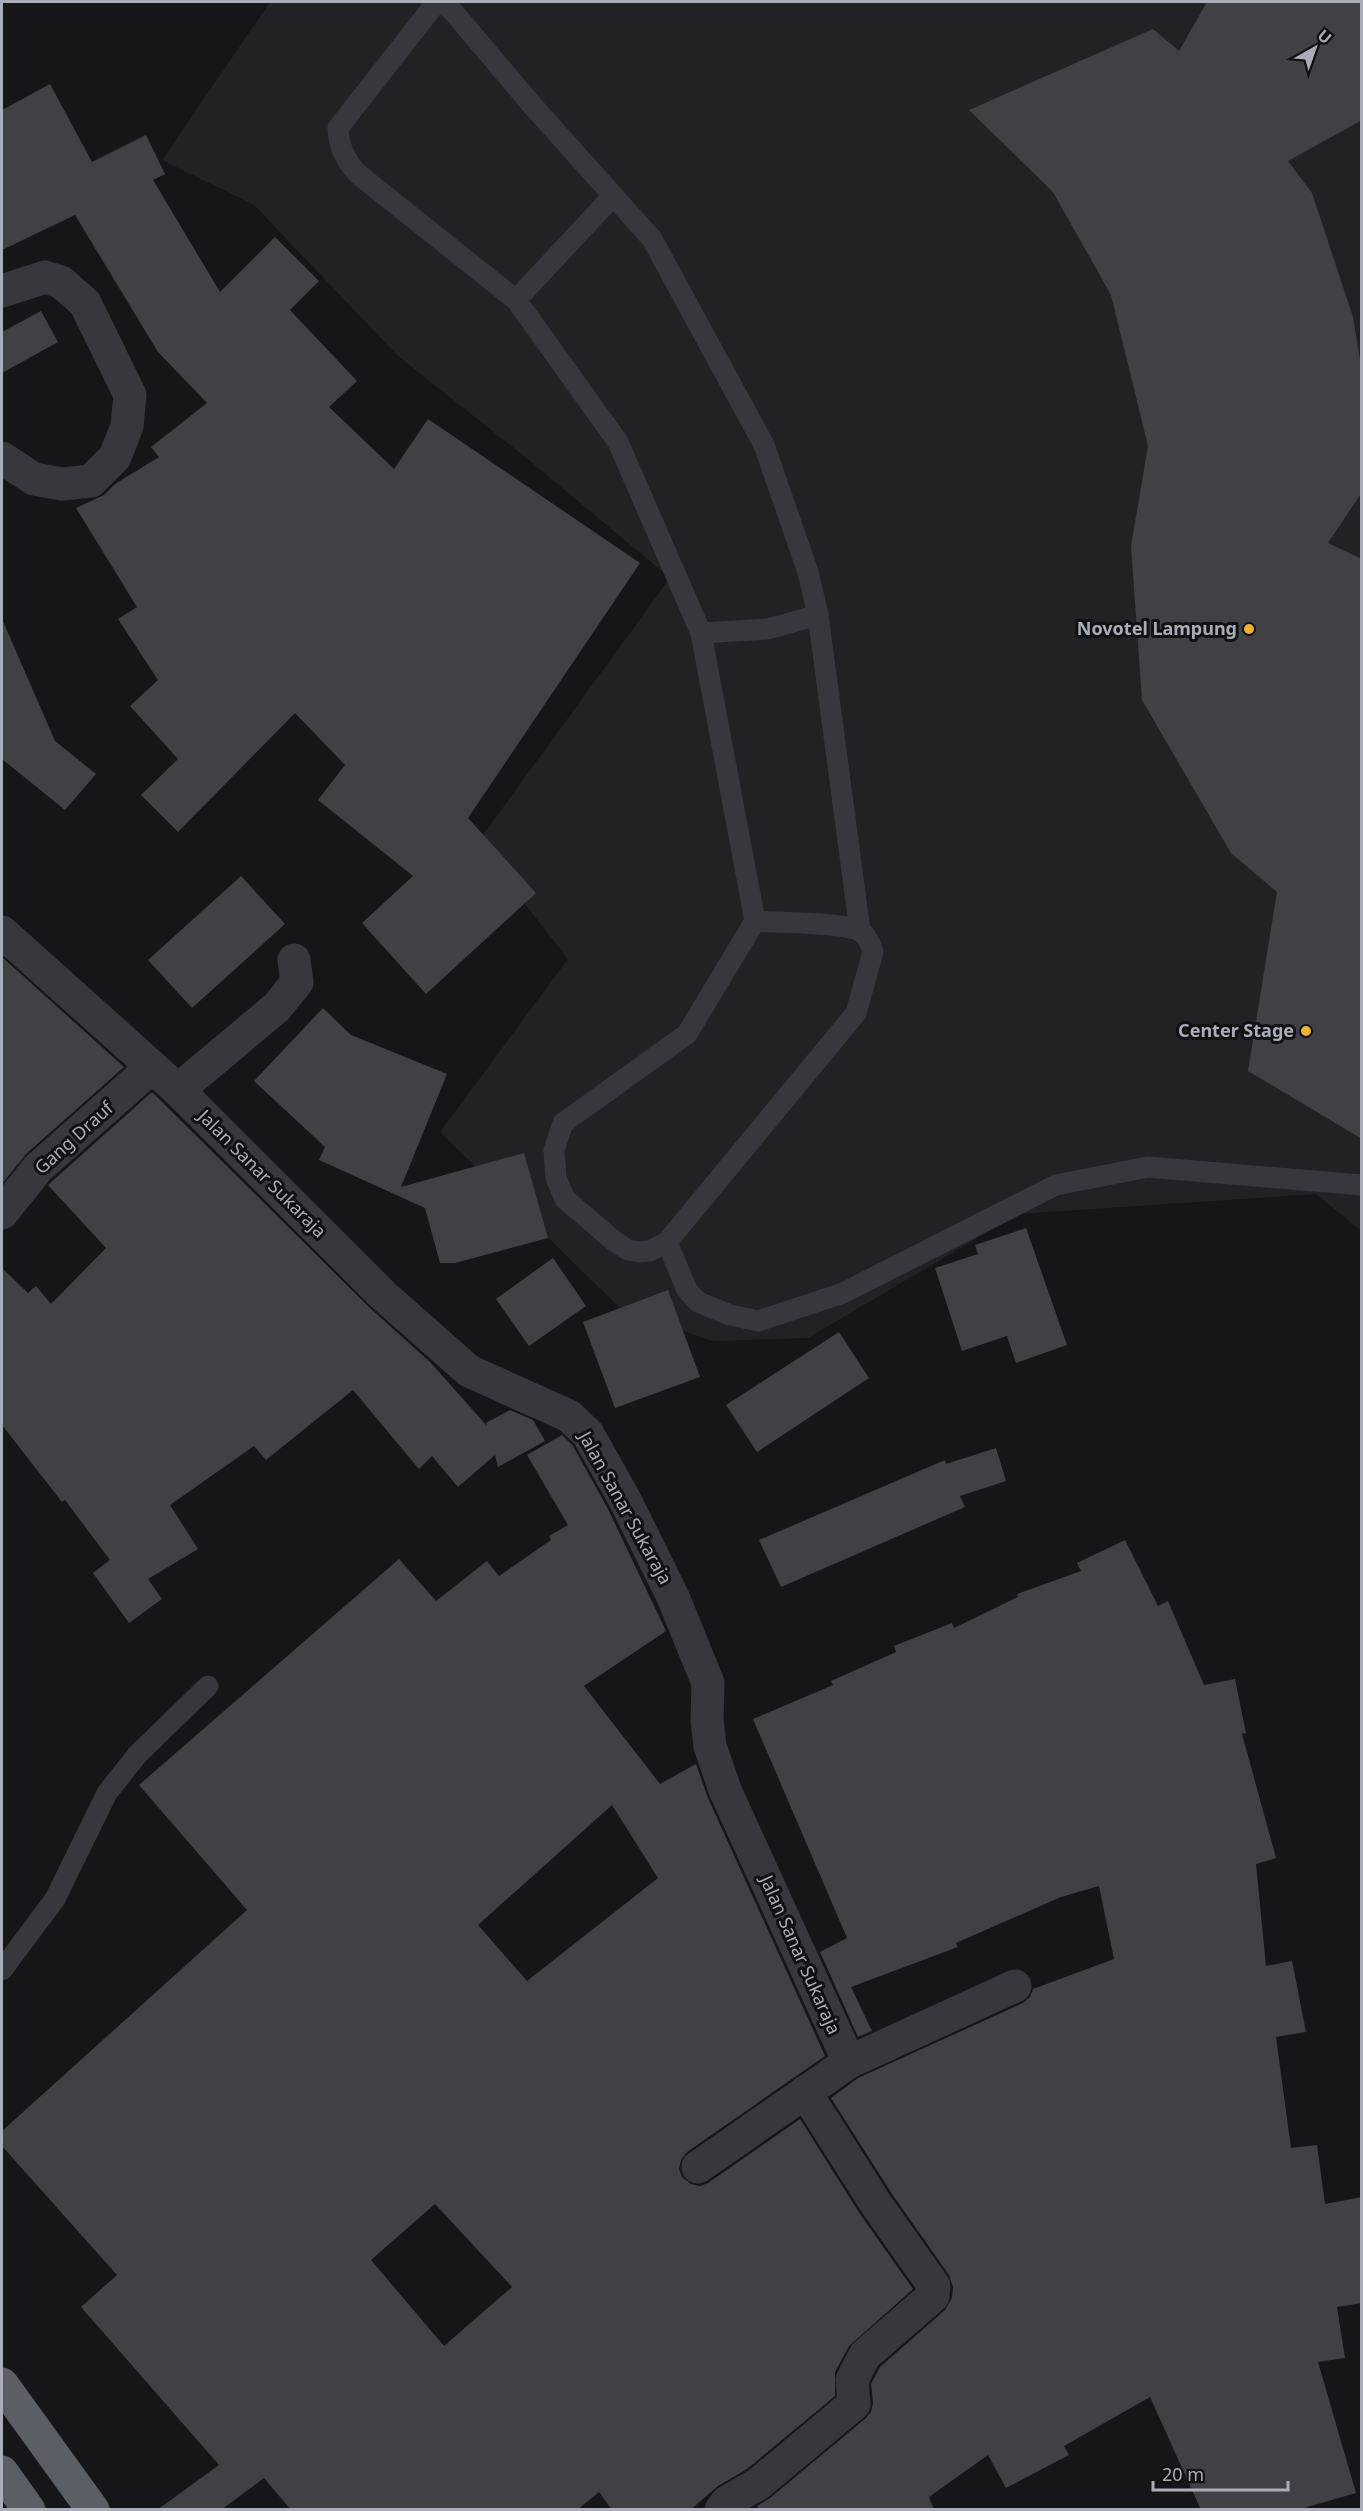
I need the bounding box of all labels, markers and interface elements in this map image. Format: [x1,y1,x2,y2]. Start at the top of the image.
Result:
north arrow [1285,18,1345,78]
text: U [1313,24,1336,49]
place label: Novotel Lampung [1077,616,1237,640]
marker: Novotel Lampung [1242,622,1256,636]
place label: Center Stage [1178,1018,1294,1042]
marker: Center Stage [1299,1024,1313,1038]
street label: Gang Drauf [29,1095,118,1179]
street label: Jalan Sanar Sukaraja [192,1103,332,1242]
street label: Jalan Sanar Sukaraja [573,1425,678,1588]
street label: Jalan Sanar Sukaraja [754,1870,847,2038]
scale bar [1153,2454,1288,2492]
text: 20 m [1162,2462,1204,2486]

